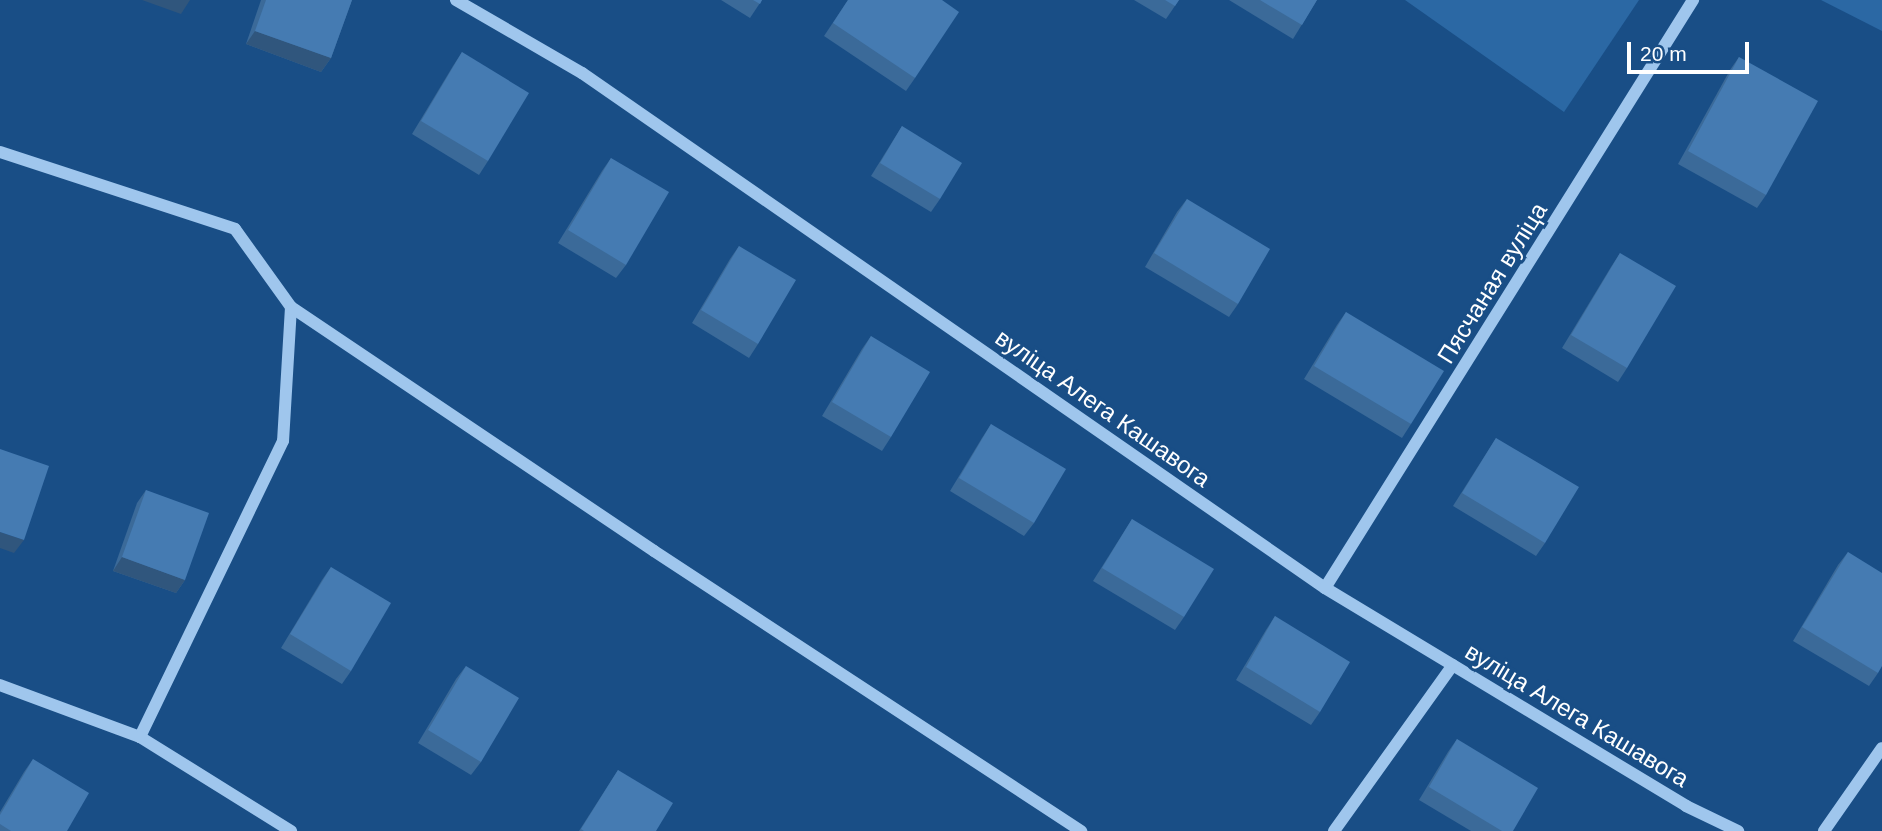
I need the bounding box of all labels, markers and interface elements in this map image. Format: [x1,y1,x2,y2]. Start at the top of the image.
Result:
scale bar [1630,28,1752,72]
text: 20 m [1640,42,1687,65]
street label: Пясчаная вуліца [1431,197,1553,369]
street label: вуліца Алега Кашавога [990,323,1216,493]
street label: вуліца Алега Кашавога [1460,637,1694,793]

